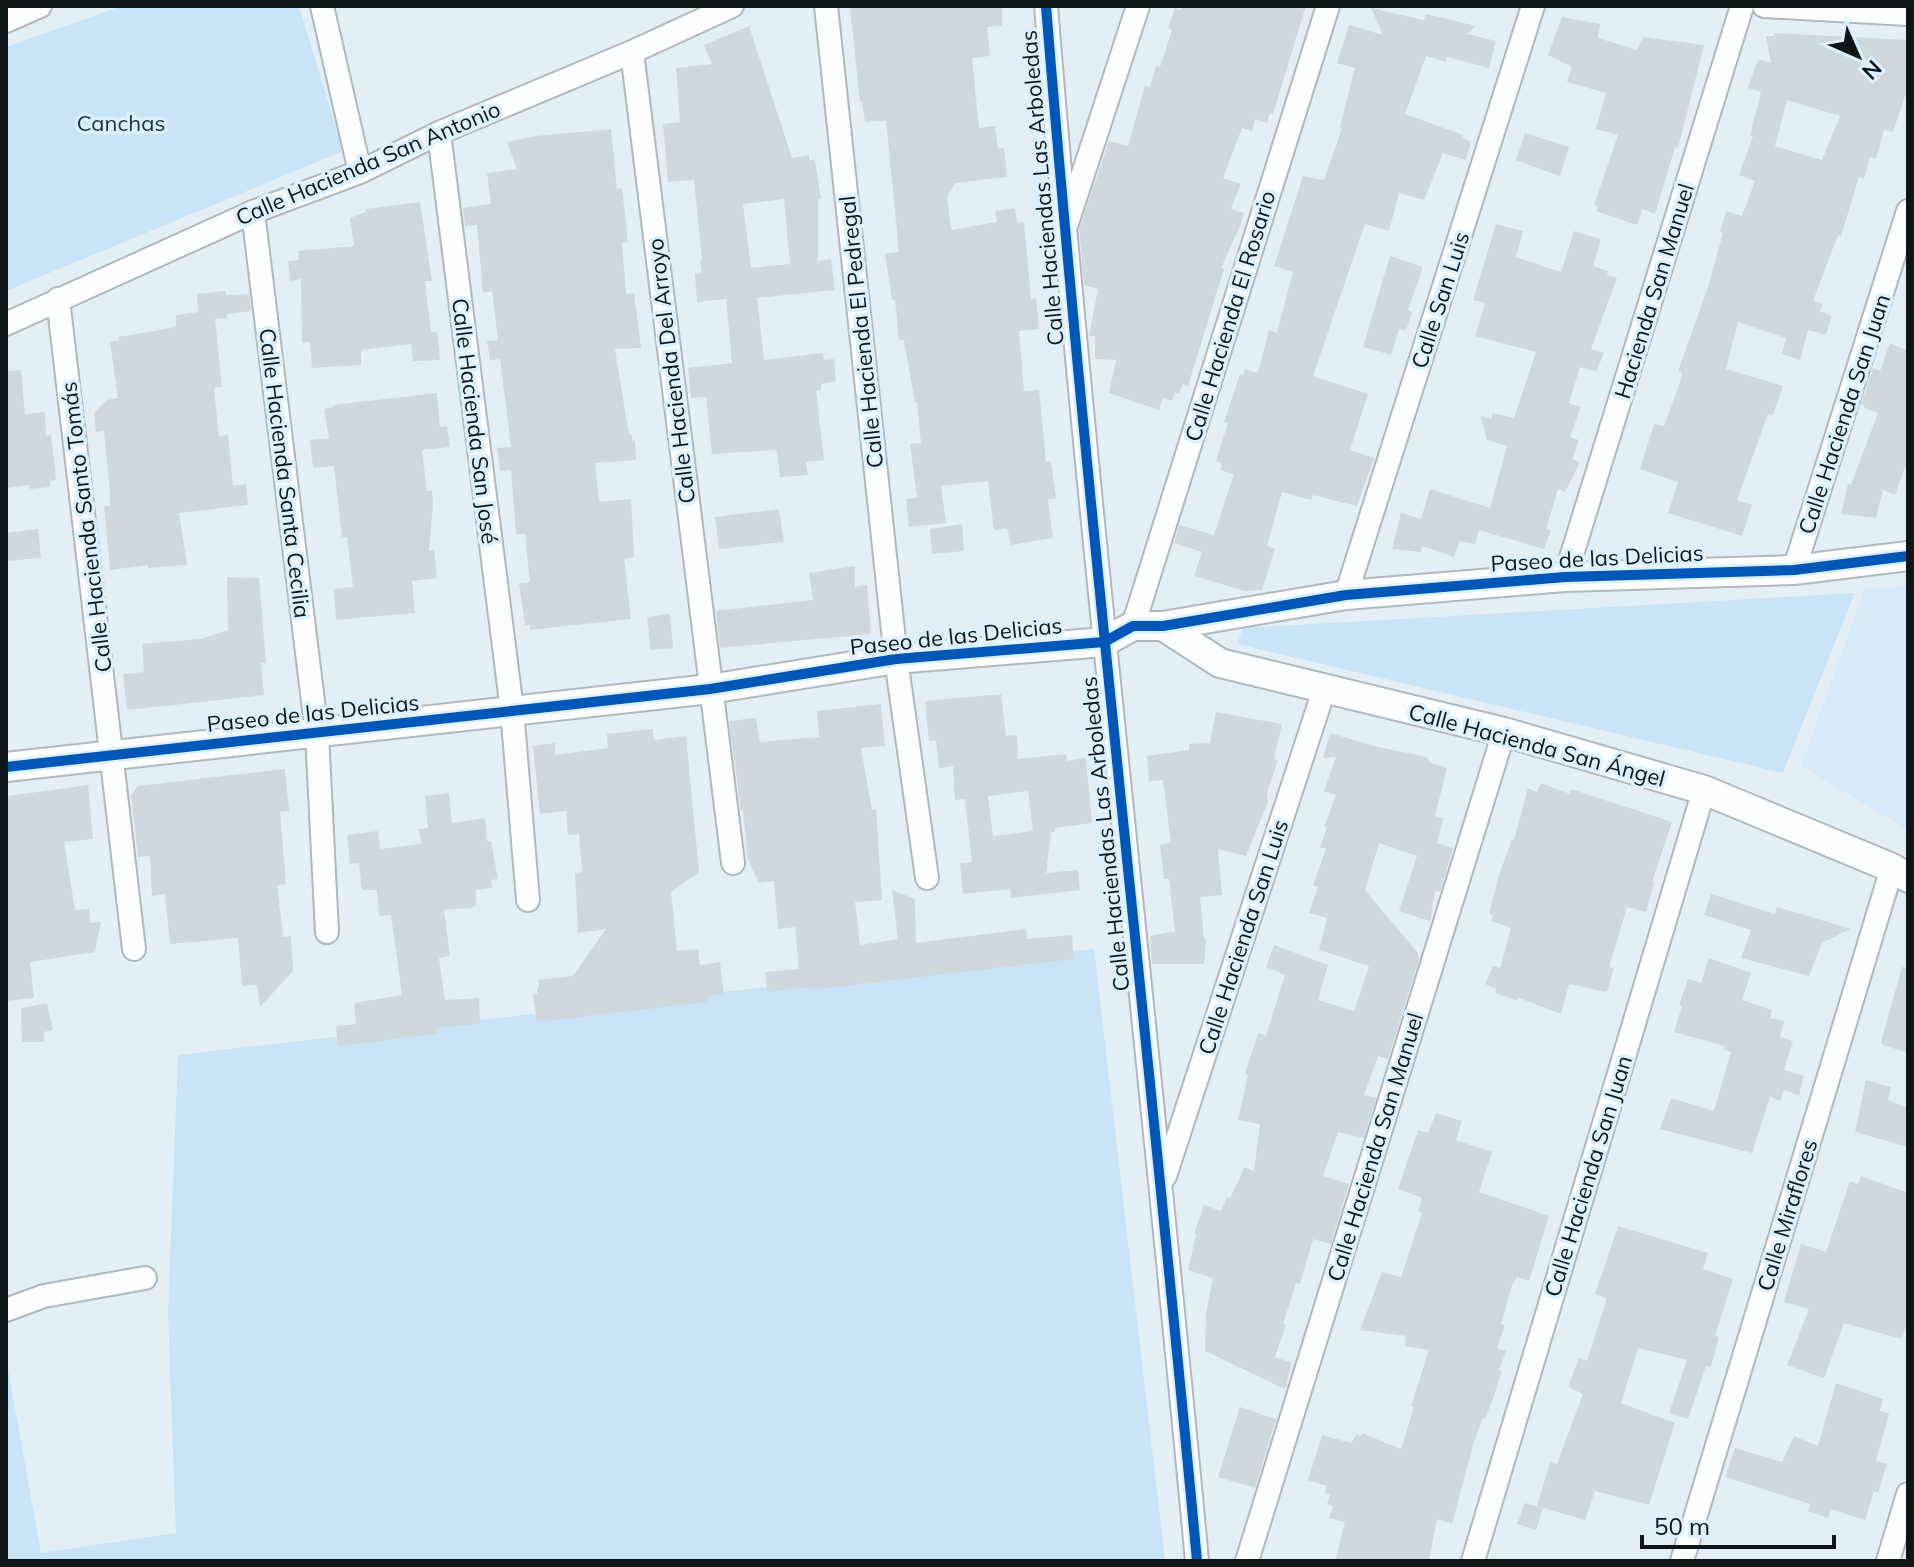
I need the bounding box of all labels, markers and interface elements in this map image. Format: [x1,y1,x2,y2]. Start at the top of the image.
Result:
north arrow [1818,16,1898,96]
street label: Calle Haciendas Las Arboledas [1014,29,1070,347]
text: N [1856,54,1888,86]
street label: Calle Hacienda San Antonio [231,94,505,232]
park label: Canchas [77,109,165,137]
street label: Hacienda San Manuel [1608,180,1700,402]
street label: Calle Hacienda El Rosario [1179,187,1281,445]
street label: Calle Hacienda El Pedregal [833,194,889,470]
street label: Calle San Luis [1405,228,1475,372]
street label: Calle Hacienda Del Arroyo [641,237,701,505]
street label: Calle Hacienda San Juan [1792,290,1896,538]
street label: Calle Hacienda San José [446,296,504,546]
street label: Calle Hacienda Santa Cecilia [253,327,317,619]
street label: Calle Hacienda Santo Tomás [54,380,118,674]
street label: Paseo de las Delicias [1490,538,1704,578]
street label: Paseo de las Delicias [848,611,1064,661]
street label: Calle Haciendas Las Arboledas [1075,675,1135,993]
street label: Paseo de las Delicias [205,688,421,738]
street label: Calle Hacienda San Ángel [1406,697,1668,793]
street label: Calle Hacienda San Luis [1192,816,1294,1058]
street label: Calle Hacienda San Manuel [1321,1009,1429,1285]
street label: Calle Hacienda San Juan [1538,1052,1638,1300]
street label: Calle Miraflores [1751,1136,1823,1294]
scale bar [1642,1499,1834,1549]
text: 50 m [1654,1511,1710,1541]

